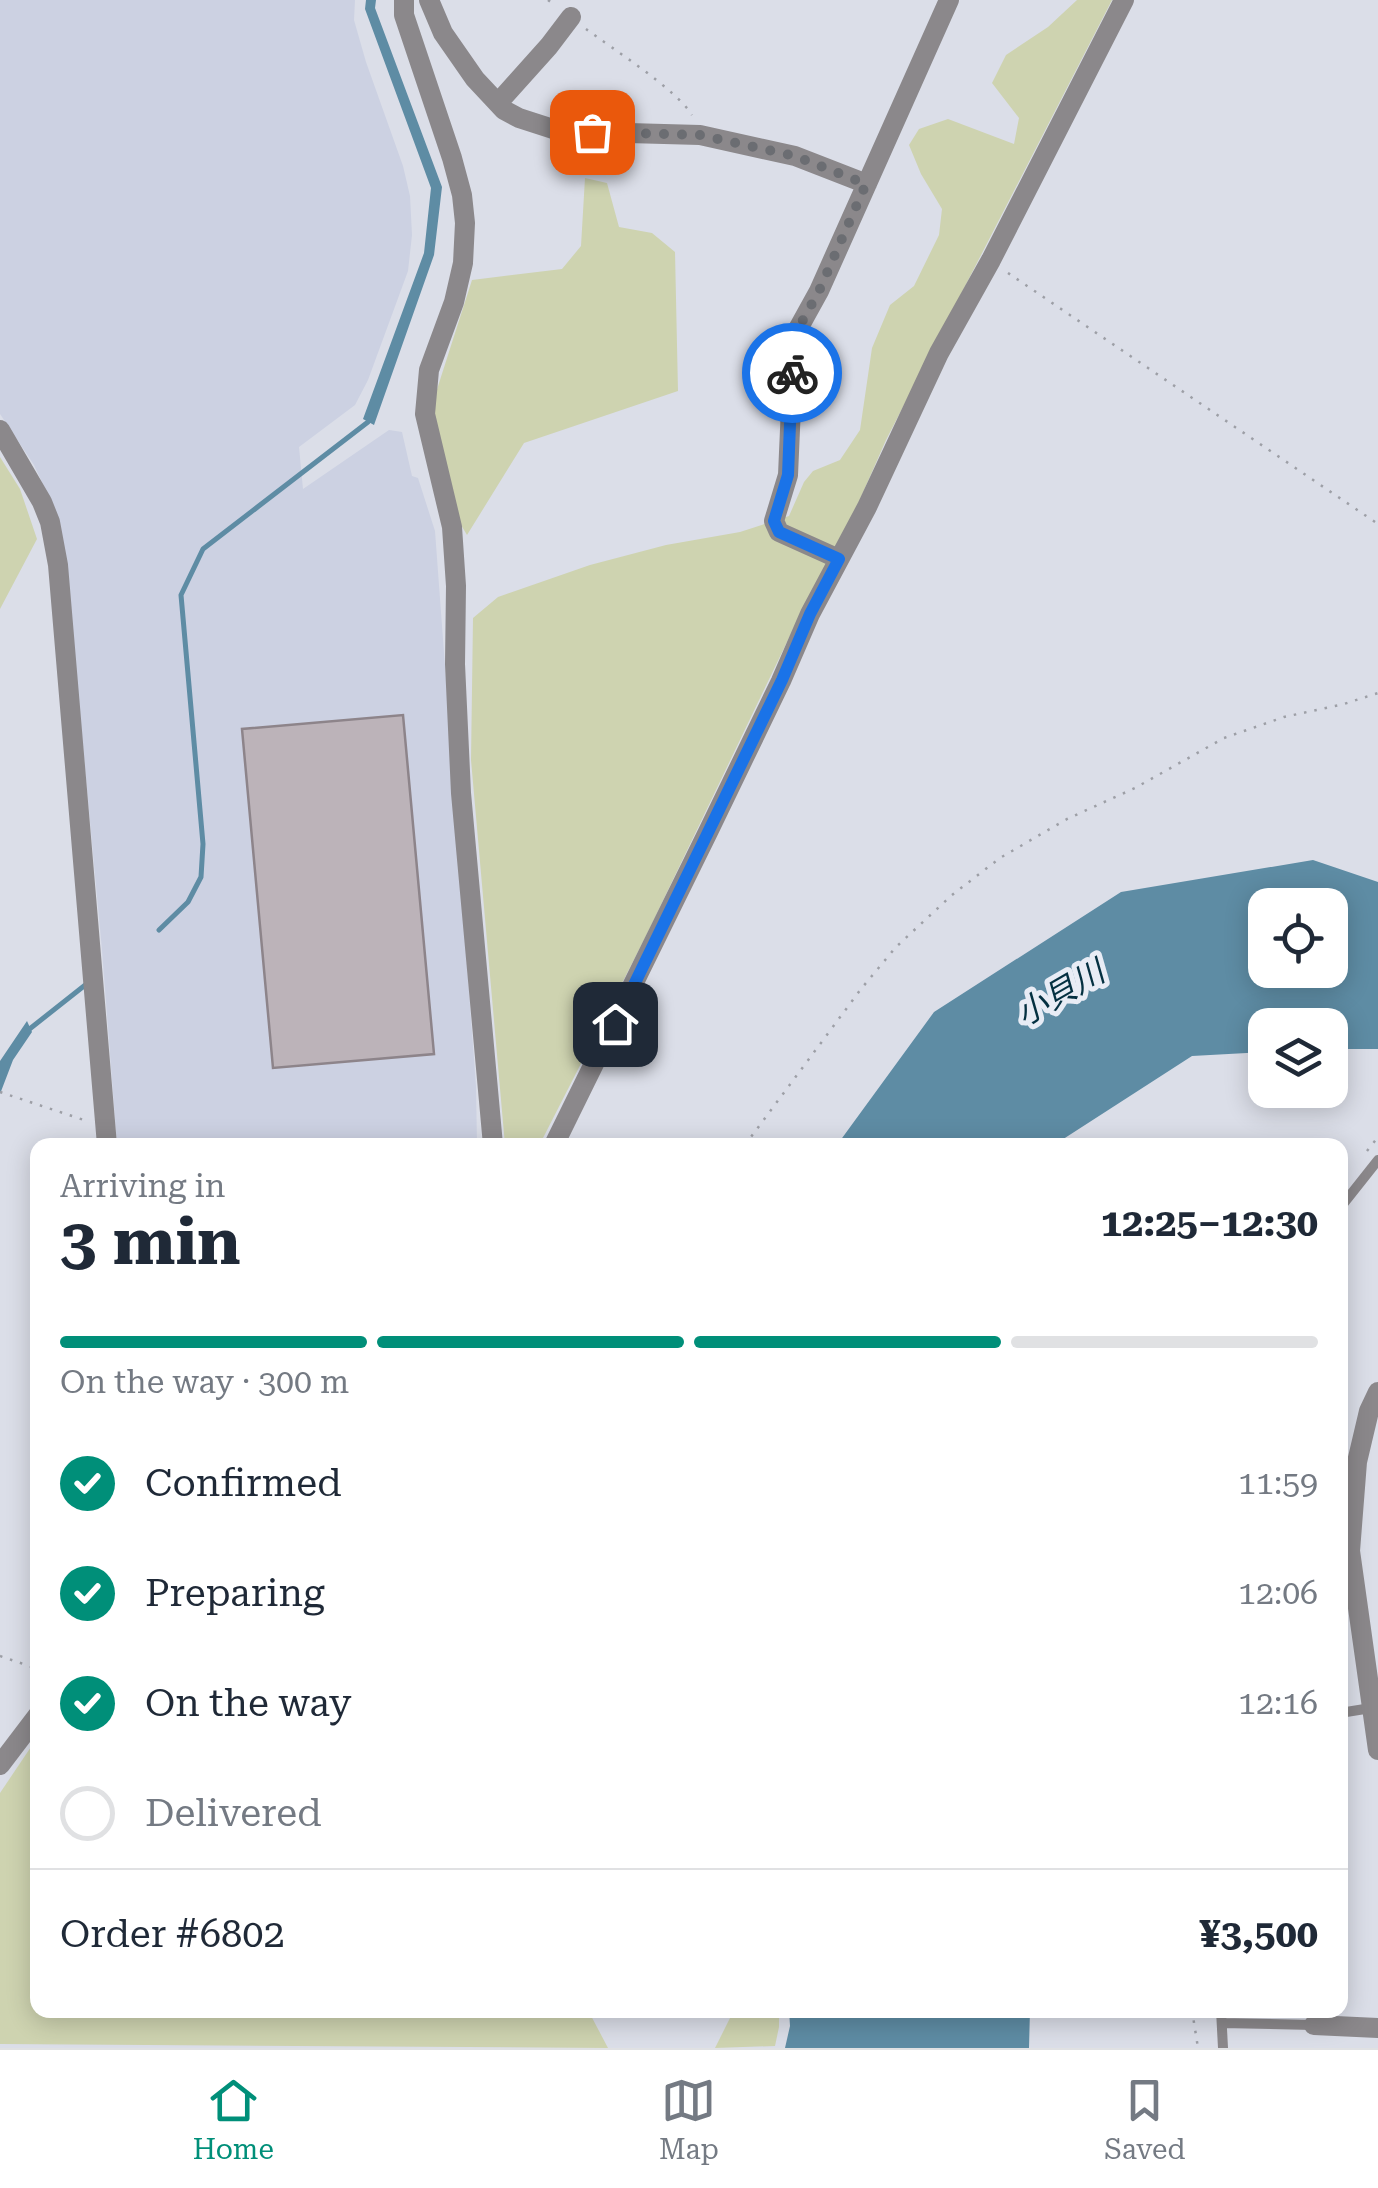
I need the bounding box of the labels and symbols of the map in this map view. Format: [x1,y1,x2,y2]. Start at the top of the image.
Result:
pin [550,90,635,175]
courier [742,323,842,423]
water label: 小貝川 [1009,951,1114,1033]
pin [573,982,658,1067]

